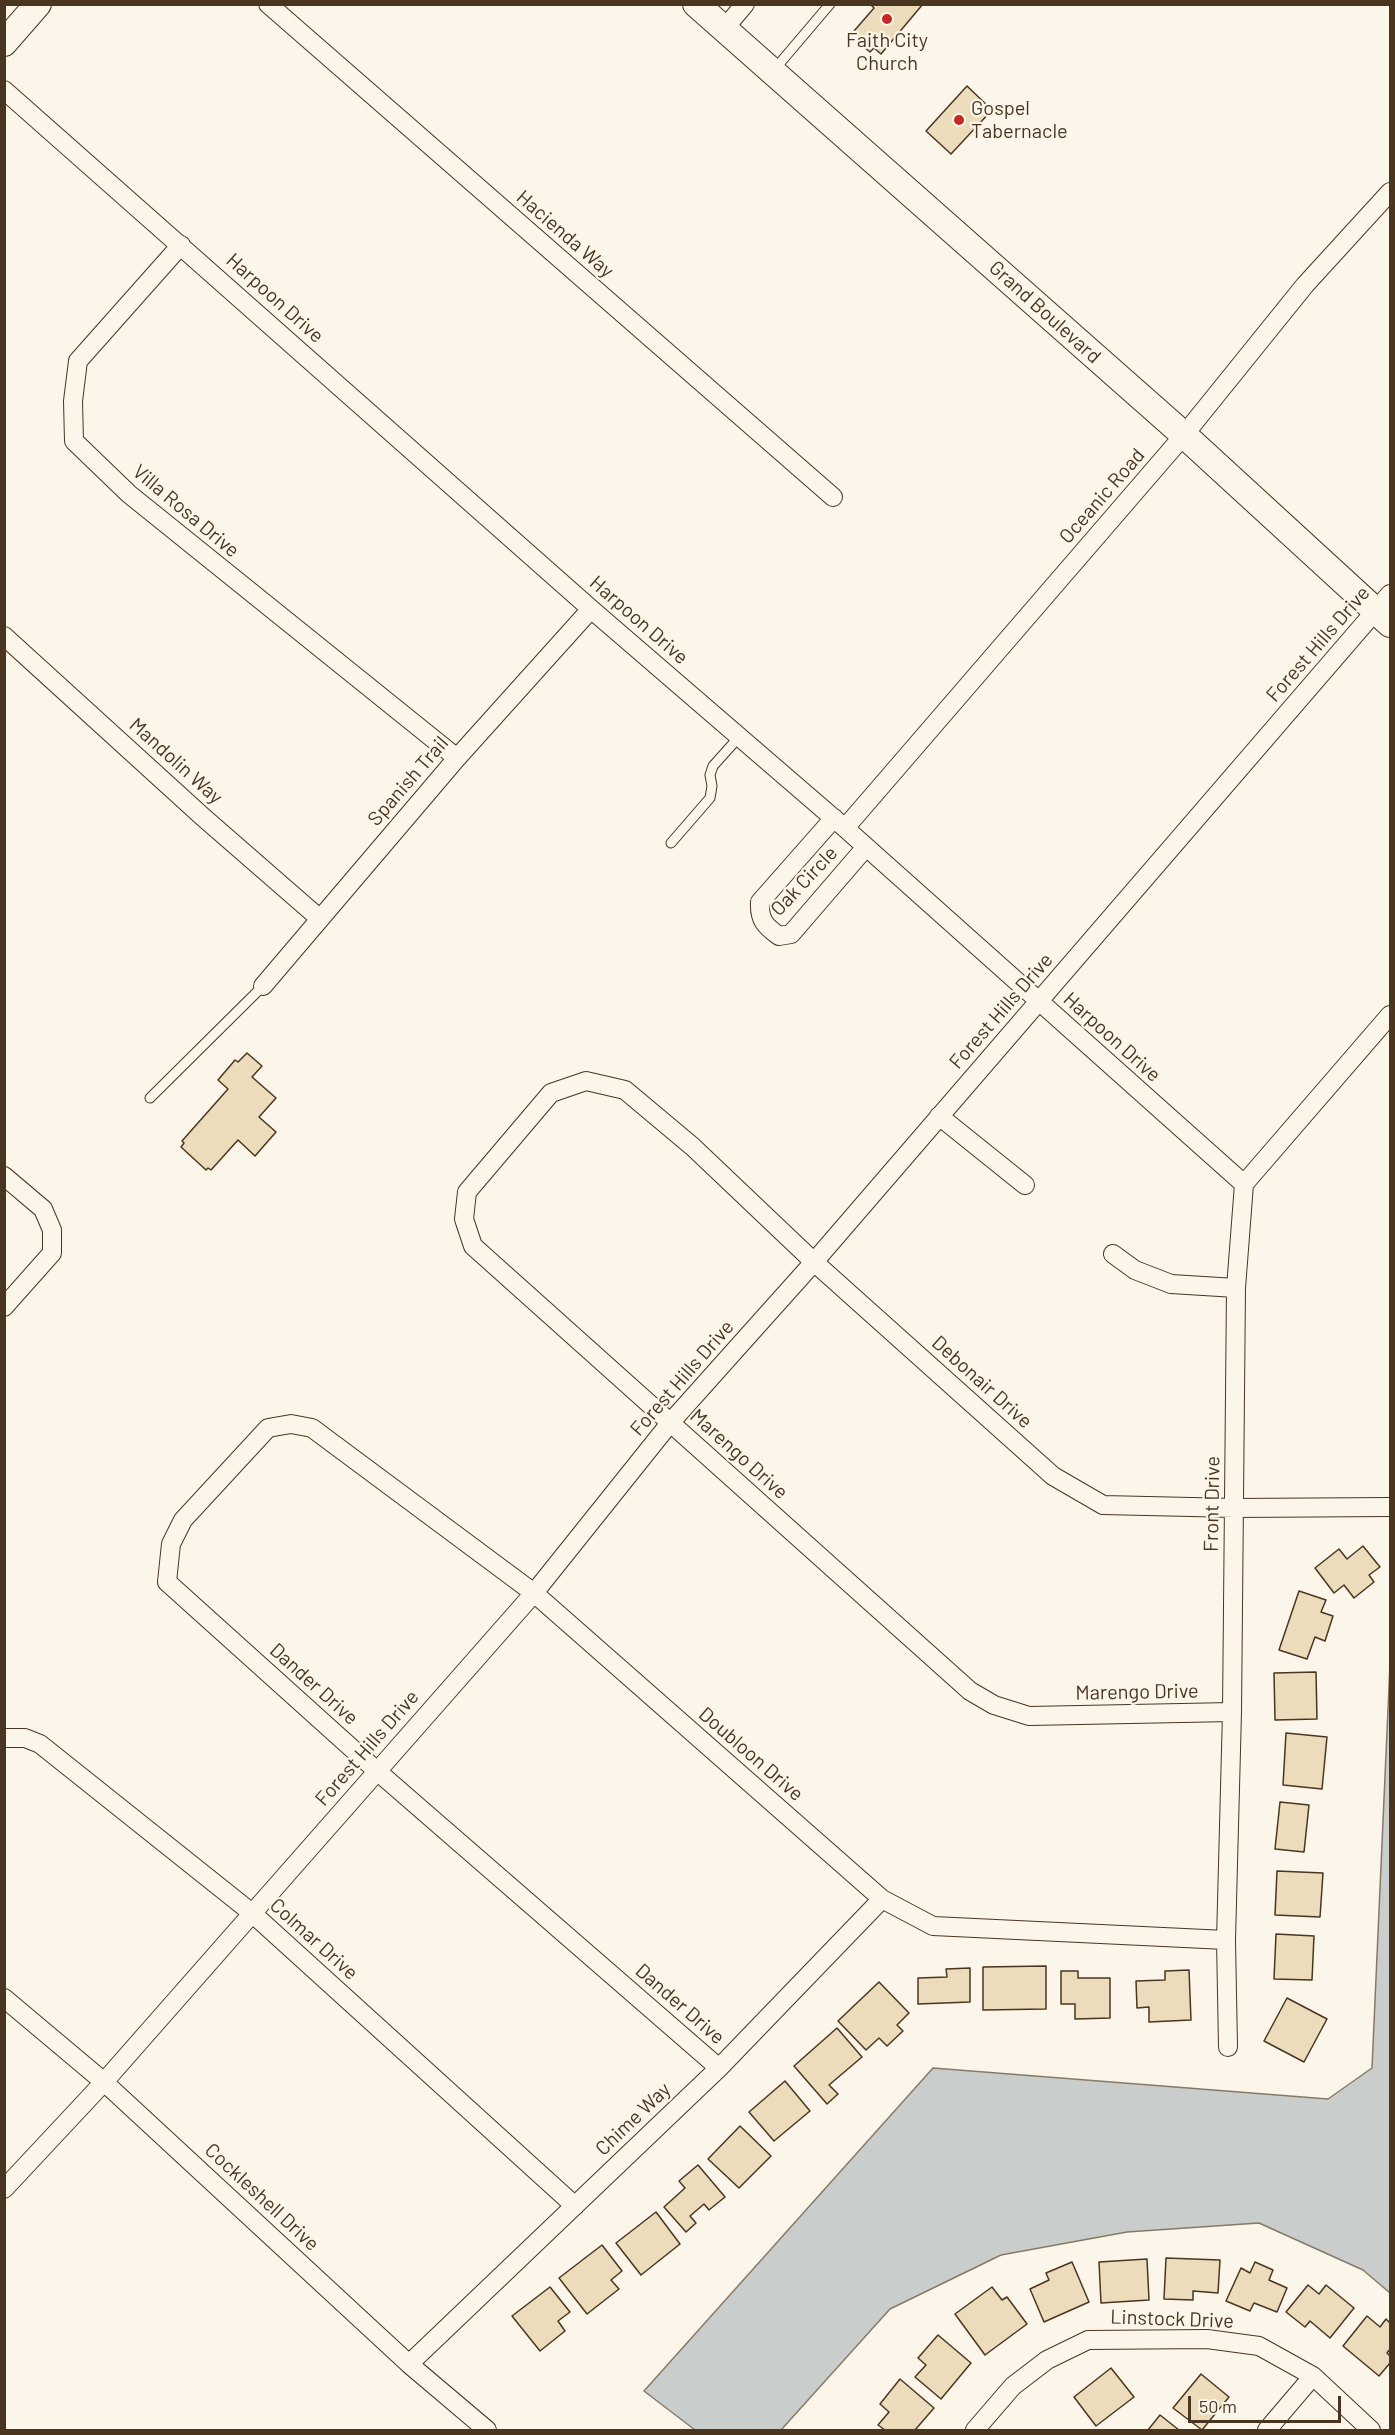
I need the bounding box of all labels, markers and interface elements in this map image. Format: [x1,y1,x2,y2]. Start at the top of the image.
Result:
marker: Faith City Church [880,12,894,26]
place label: Faith City Church [846,28,928,75]
place label: Gospel Tabernacle [971,96,1068,143]
marker: Gospel Tabernacle [952,113,966,127]
street label: Hacienda Way [511,185,619,283]
street label: Harpoon Drive [221,248,329,348]
street label: Grand Boulevard [984,256,1106,368]
street label: Oceanic Road [1054,444,1150,548]
street label: Villa Rosa Drive [128,459,244,563]
street label: Harpoon Drive [585,571,693,669]
street label: Forest Hills Drive [1261,581,1375,707]
street label: Mandolin Way [124,713,228,809]
street label: Spanish Trail [363,731,453,831]
street label: Oak Circle [766,841,842,921]
street label: Forest Hills Drive [944,948,1058,1074]
street label: Harpoon Drive [1058,987,1166,1087]
street label: Forest Hills Drive [625,1315,739,1441]
street label: Debonair Drive [927,1331,1037,1433]
street label: Marengo Drive [685,1404,793,1504]
street label: Front Drive [1199,1456,1225,1552]
street label: Dander Drive [265,1638,363,1730]
street label: Marengo Drive [1075,1679,1199,1705]
street label: Forest Hills Drive [310,1685,424,1811]
street label: Doubloon Drive [694,1702,808,1806]
street label: Colmar Drive [265,1893,363,1985]
street label: Dander Drive [630,1959,730,2049]
street label: Chime Way [590,2077,676,2161]
street label: Cockleshell Drive [200,2138,324,2256]
street label: Linstock Drive [1110,2305,1234,2333]
scale bar [1191,2384,1344,2422]
text: 50 m [1199,2395,1237,2417]

